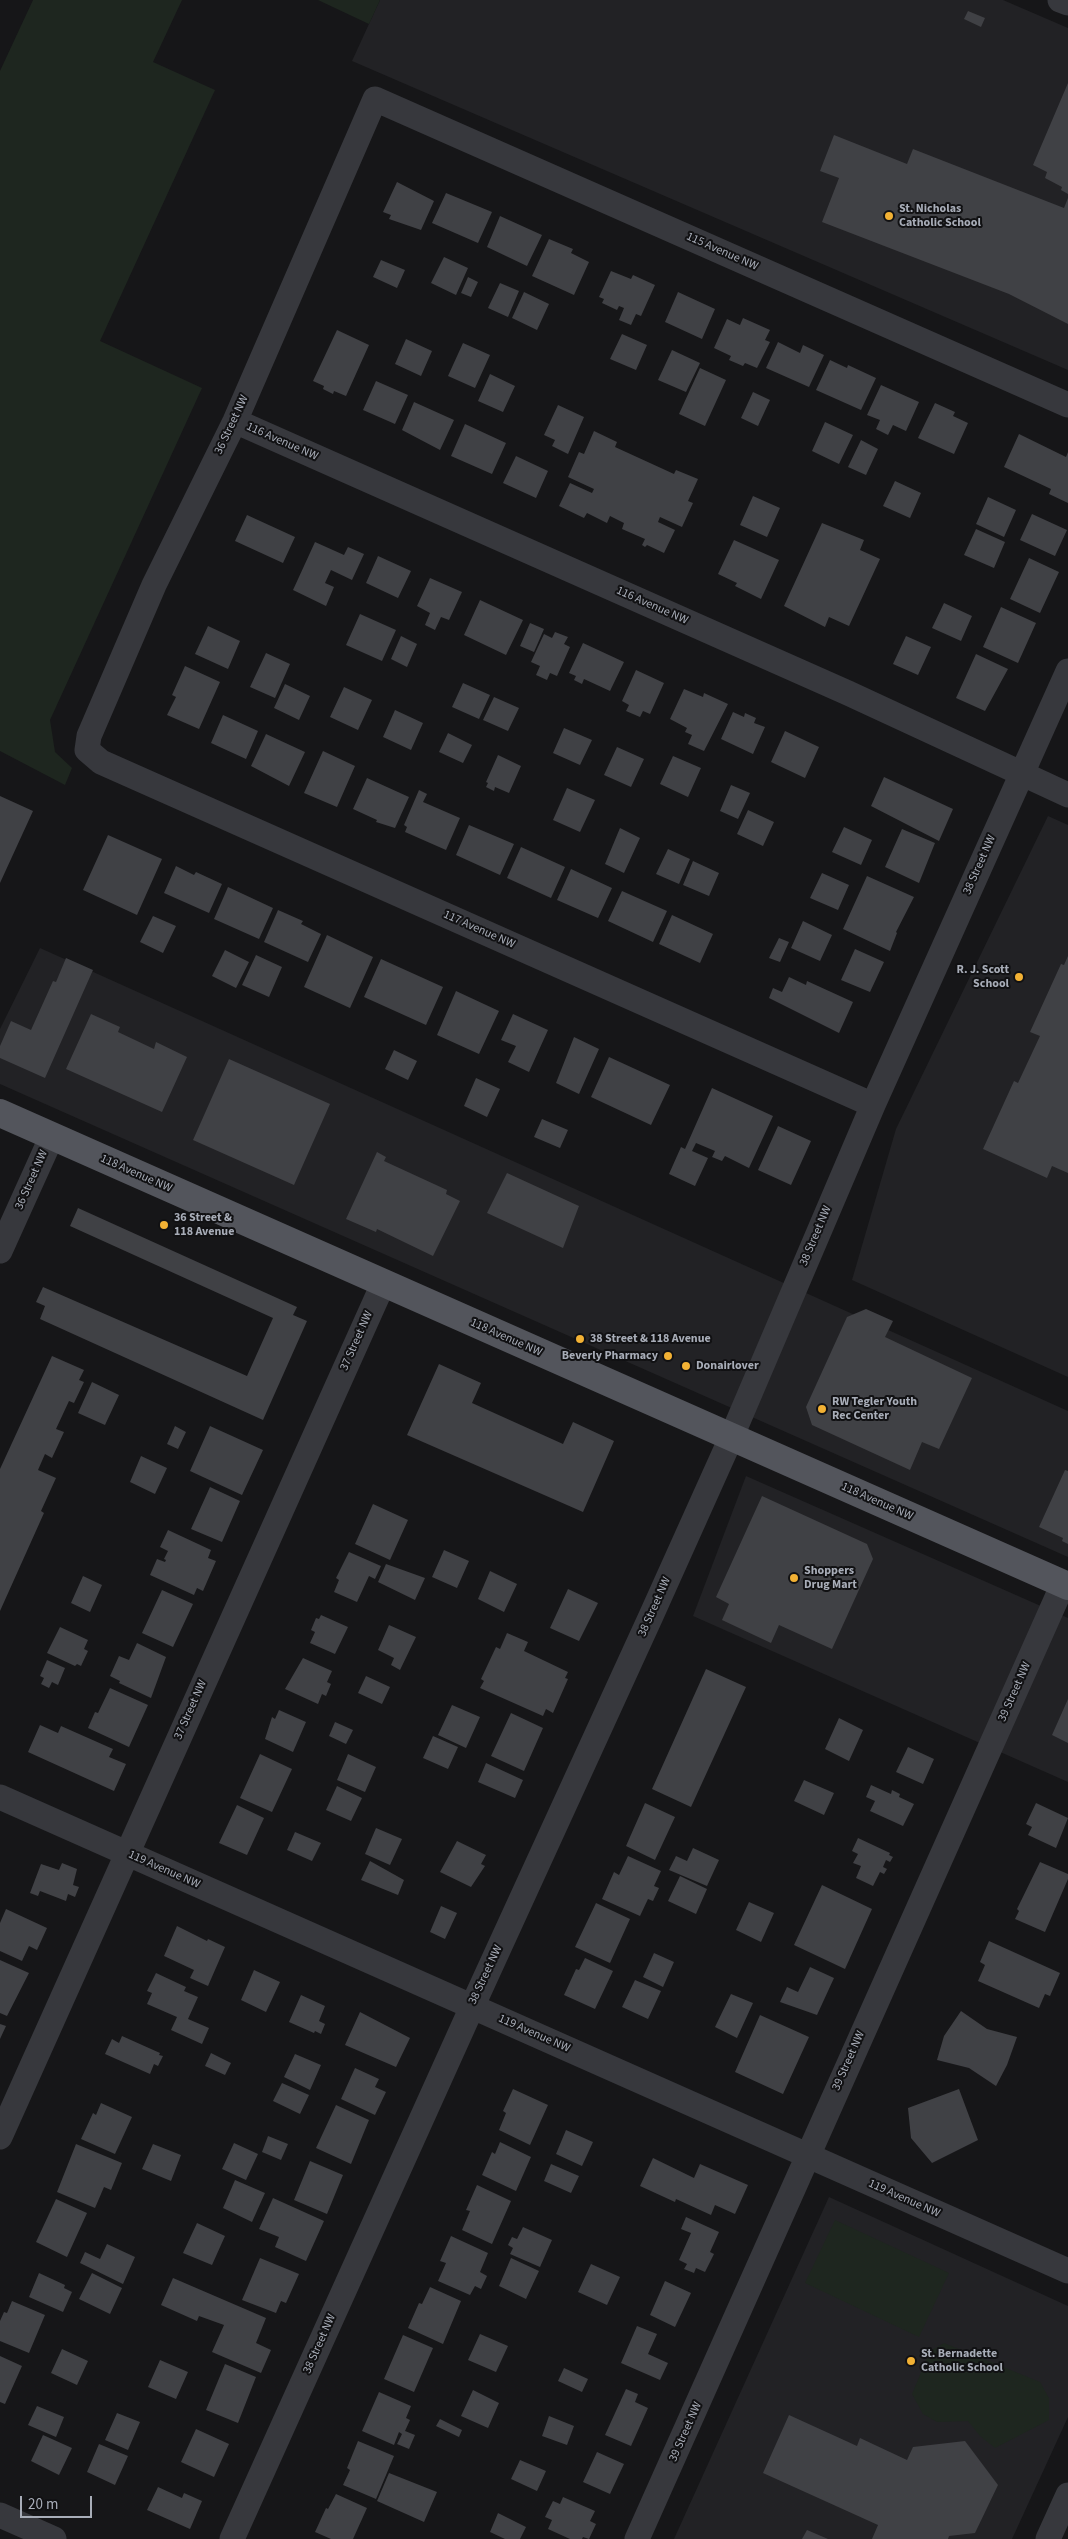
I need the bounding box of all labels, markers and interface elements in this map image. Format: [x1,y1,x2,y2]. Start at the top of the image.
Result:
place label: St. Nicholas Catholic School [899,202,981,230]
marker: St. Nicholas Catholic School [883,210,895,222]
street label: 115 Avenue NW [684,230,760,274]
street label: 36 Street NW [212,393,252,457]
street label: 116 Avenue NW [244,420,320,464]
street label: 116 Avenue NW [614,584,690,628]
street label: 38 Street NW [960,833,1000,897]
street label: 117 Avenue NW [441,908,517,952]
place label: R. J. Scott School [957,963,1009,991]
marker: R. J. Scott School [1013,971,1025,983]
street label: 36 Street NW [12,1148,52,1212]
street label: 118 Avenue NW [98,1152,174,1196]
street label: 38 Street NW [797,1204,835,1268]
place label: 36 Street & 118 Avenue [174,1211,234,1239]
marker: 36 Street & 118 Avenue [158,1219,170,1231]
street label: 37 Street NW [337,1309,377,1373]
street label: 118 Avenue NW [468,1316,544,1360]
place label: 38 Street & 118 Avenue [590,1332,711,1346]
marker: 38 Street & 118 Avenue [574,1333,586,1345]
place label: Beverly Pharmacy [562,1349,658,1363]
marker: Beverly Pharmacy [662,1350,674,1362]
place label: Donairlover [696,1359,759,1373]
marker: Donairlover [680,1360,692,1372]
place label: RW Tegler Youth Rec Center [832,1395,917,1423]
marker: RW Tegler Youth Rec Center [816,1403,828,1415]
street label: 118 Avenue NW [839,1480,915,1524]
place label: Shoppers Drug Mart [804,1564,857,1592]
marker: Shoppers Drug Mart [788,1572,800,1584]
street label: 38 Street NW [635,1575,675,1639]
street label: 39 Street NW [995,1660,1035,1724]
street label: 37 Street NW [171,1678,211,1742]
street label: 119 Avenue NW [126,1848,202,1892]
street label: 38 Street NW [466,1943,506,2007]
street label: 119 Avenue NW [496,2012,572,2056]
street label: 39 Street NW [829,2029,869,2093]
street label: 119 Avenue NW [866,2177,942,2221]
street label: 38 Street NW [300,2312,340,2376]
place label: St. Bernadette Catholic School [921,2347,1003,2375]
marker: St. Bernadette Catholic School [905,2355,917,2367]
street label: 39 Street NW [666,2400,706,2464]
scale bar [22,2486,95,2518]
text: 20 m [28,2494,58,2515]

